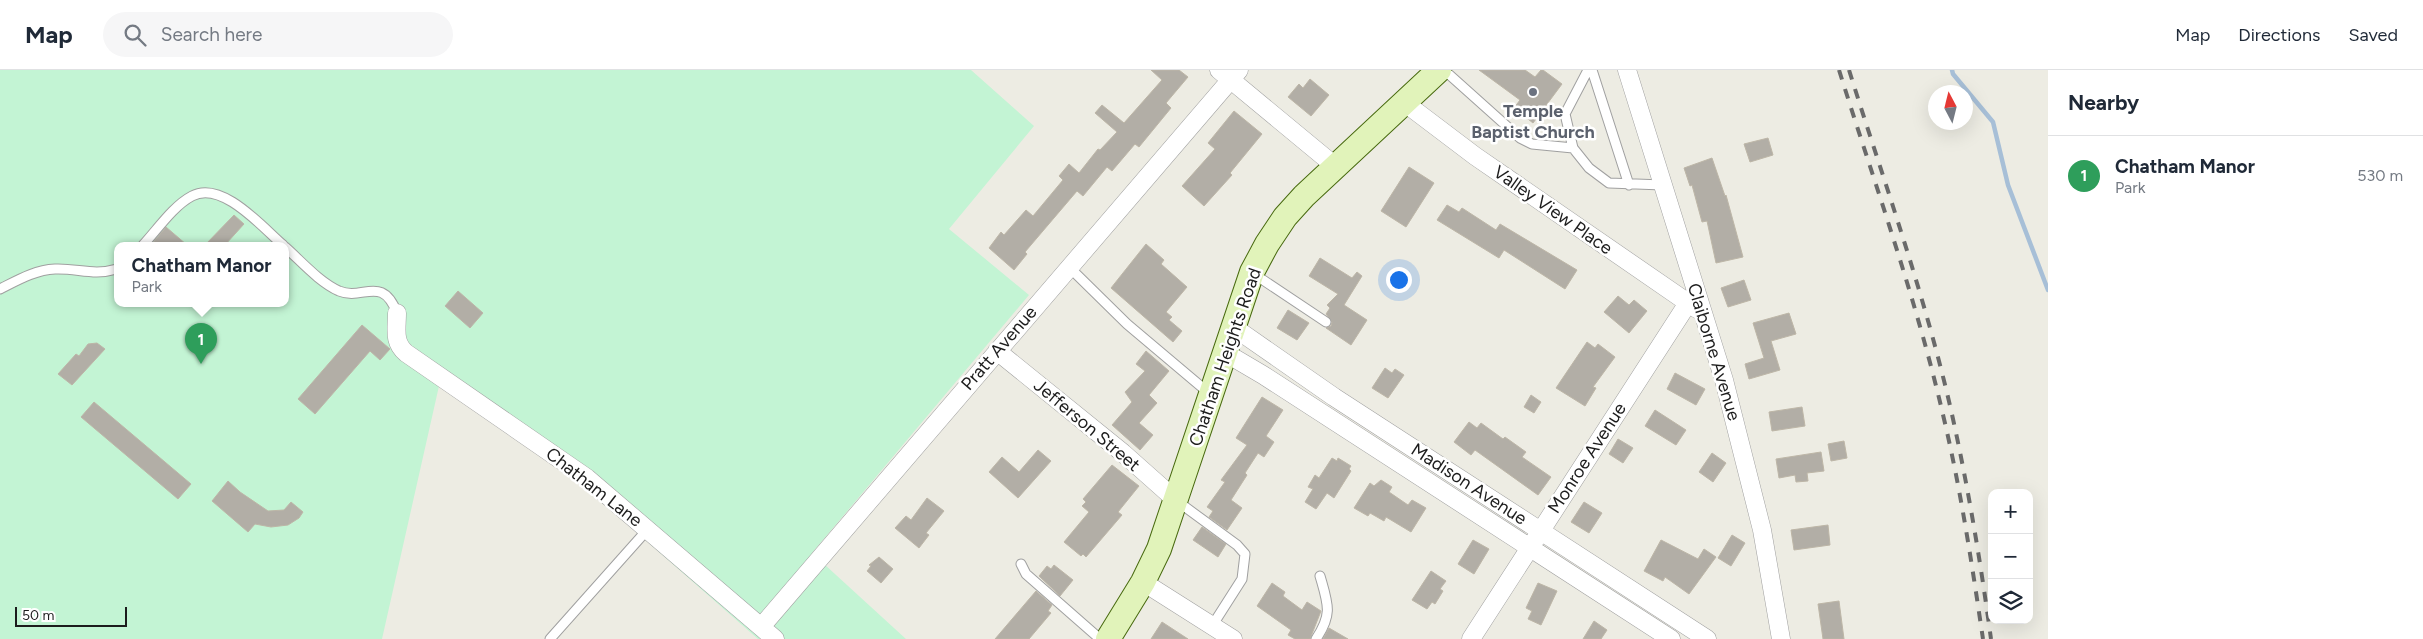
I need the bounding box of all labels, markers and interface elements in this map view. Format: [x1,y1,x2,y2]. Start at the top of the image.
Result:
search box [103,12,453,57]
text: Map [25,20,73,49]
icon: search [121,21,149,49]
text: Search here [161,23,262,46]
text: Map [2175,24,2210,46]
text: Directions [2238,24,2320,46]
text: Saved [2348,24,2398,46]
north arrow [1928,85,1973,130]
marker: Temple Baptist Church [1527,86,1539,98]
text: Nearby [2068,90,2139,115]
place label: Temple Baptist Church [1471,100,1595,143]
text: Chatham Manor [2115,155,2255,178]
street label: Valley View Place [1489,161,1617,259]
text: 1 [2081,166,2087,185]
text: 530 m [2357,166,2403,185]
text: Park [2115,178,2145,197]
popup [114,242,289,307]
text: Chatham Manor [132,254,271,277]
street label: Chatham Heights Road [1184,265,1266,449]
your location [1386,267,1412,293]
text: Park [132,277,162,296]
street label: Claiborne Avenue [1683,281,1745,424]
street label: Pratt Avenue [956,301,1042,395]
pin: 1 [185,323,217,364]
street label: Jefferson Street [1029,374,1145,476]
street label: Monroe Avenue [1543,398,1631,517]
street label: Madison Avenue [1407,438,1531,530]
street label: Chatham Lane [541,442,647,532]
map controls [1988,489,2033,624]
button: + [1988,489,2033,534]
button: − [1988,534,2033,579]
button: layers [1988,579,2033,624]
scale bar [15,604,128,627]
text: 50 m [22,607,54,624]

